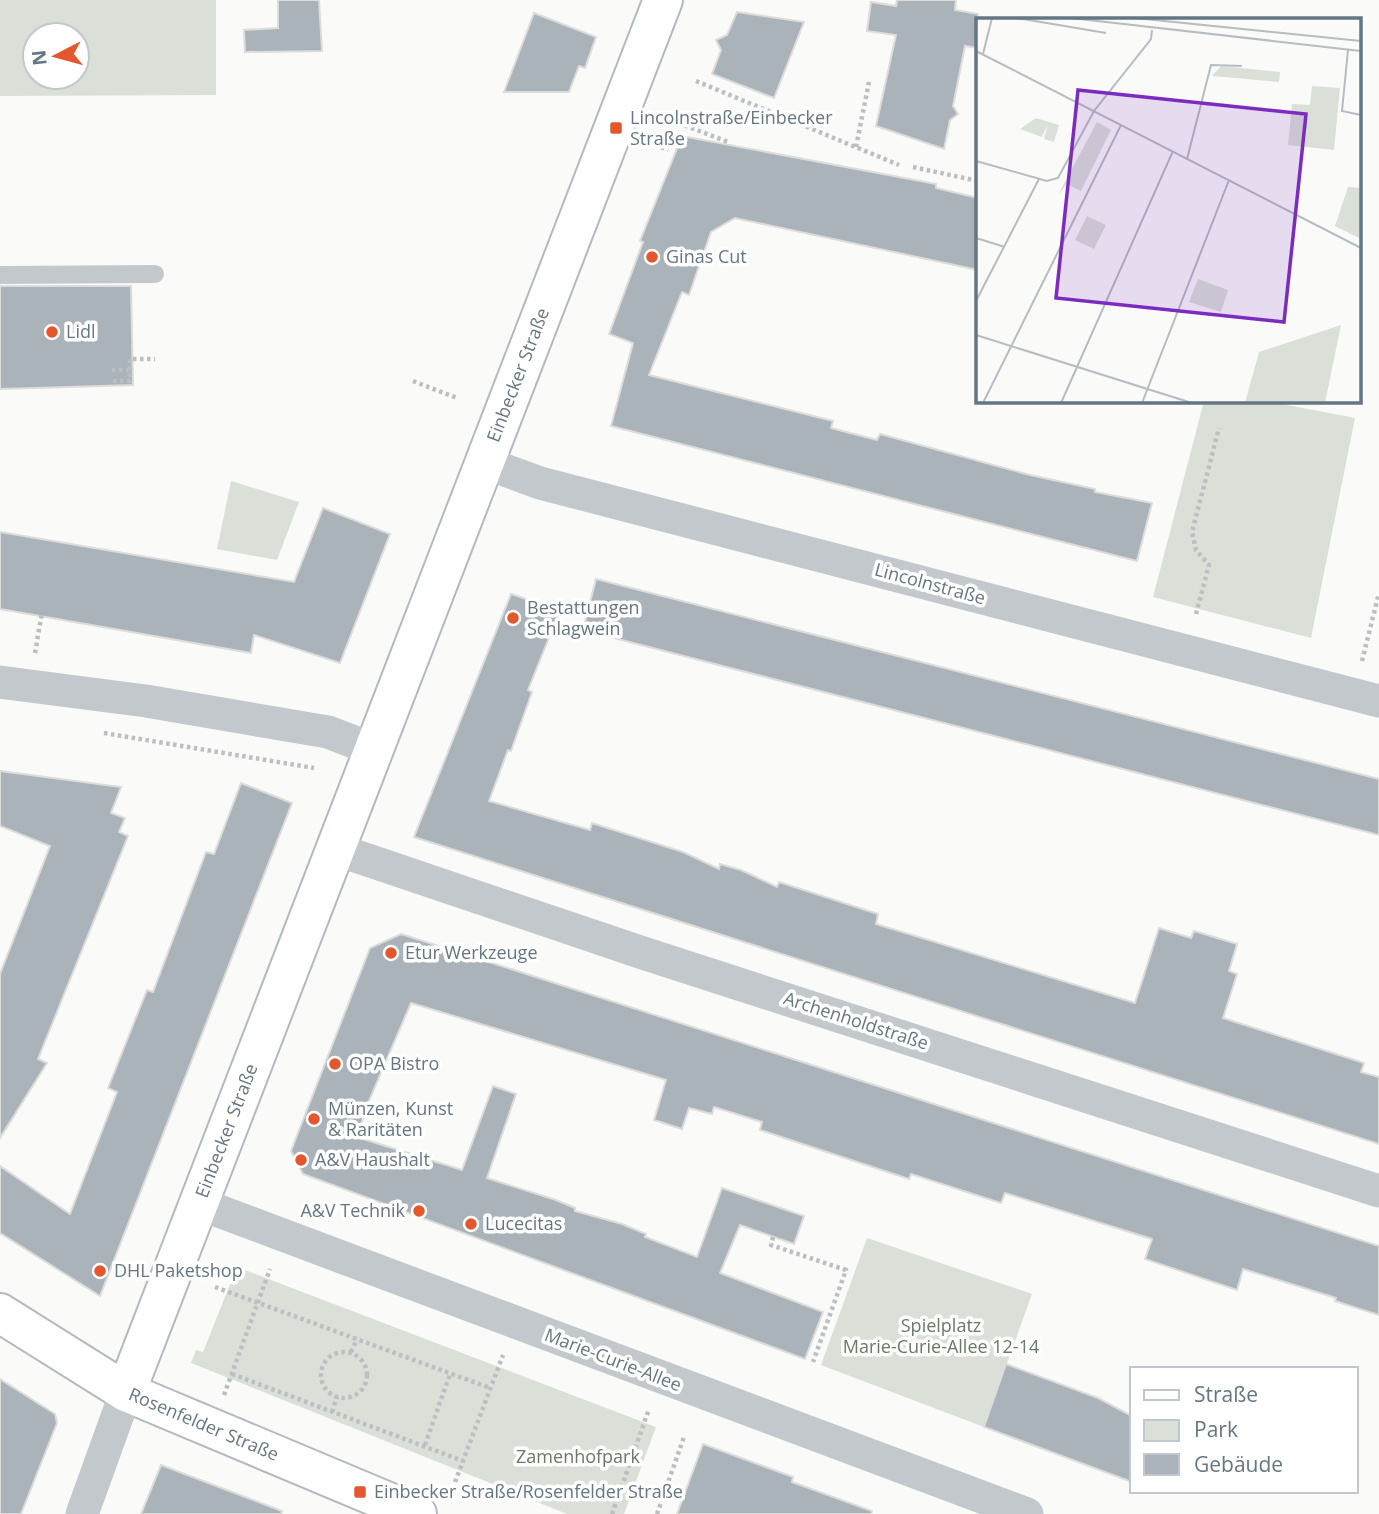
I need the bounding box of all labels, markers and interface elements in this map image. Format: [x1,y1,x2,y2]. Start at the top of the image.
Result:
inset map [976,18,1362,402]
north arrow [21,21,91,91]
text: N [25,49,53,67]
place label: Lincolnstraße/Einbecker Straße [630,105,833,150]
marker: Lincolnstraße/Einbecker Straße [608,120,624,136]
place label: Ginas Cut [666,244,747,268]
marker: Ginas Cut [644,249,660,265]
street label: Einbecker Straße [481,304,554,445]
place label: Lidl [66,319,96,343]
marker: Lidl [44,324,60,340]
street label: Lincolnstraße [872,557,988,609]
place label: Bestattungen Schlagwein [527,595,640,640]
marker: Bestattungen Schlagwein [505,610,521,626]
place label: Etur Werkzeuge [405,940,538,964]
marker: Etur Werkzeuge [383,945,399,961]
street label: Archenholdstraße [781,985,932,1055]
place label: OPA Bistro [349,1051,439,1075]
marker: OPA Bistro [327,1056,343,1072]
street label: Einbecker Straße [189,1060,263,1201]
place label: Münzen, Kunst & Raritäten [328,1096,453,1141]
marker: Münzen, Kunst & Raritäten [306,1111,322,1127]
place label: A&V Haushalt [315,1147,430,1171]
marker: A&V Haushalt [293,1152,309,1168]
place label: A&V Technik [300,1198,406,1222]
marker: A&V Technik [411,1203,427,1219]
place label: Lucecitas [485,1211,562,1235]
marker: Lucecitas [463,1216,479,1232]
place label: DHL Paketshop [114,1258,243,1282]
marker: DHL Paketshop [92,1263,108,1279]
park label: Spielplatz Marie-Curie-Allee 12-14 [843,1313,1039,1358]
street label: Marie-Curie-Allee [541,1322,685,1396]
legend [1130,1367,1358,1493]
text: Straße [1194,1380,1258,1408]
street label: Rosenfelder Straße [125,1382,283,1466]
text: Park [1194,1415,1238,1443]
park label: Zamenhofpark [516,1444,640,1468]
text: Gebäude [1194,1450,1283,1478]
place label: Einbecker Straße/Rosenfelder Straße [374,1479,683,1503]
marker: Einbecker Straße/Rosenfelder Straße [352,1484,368,1500]

